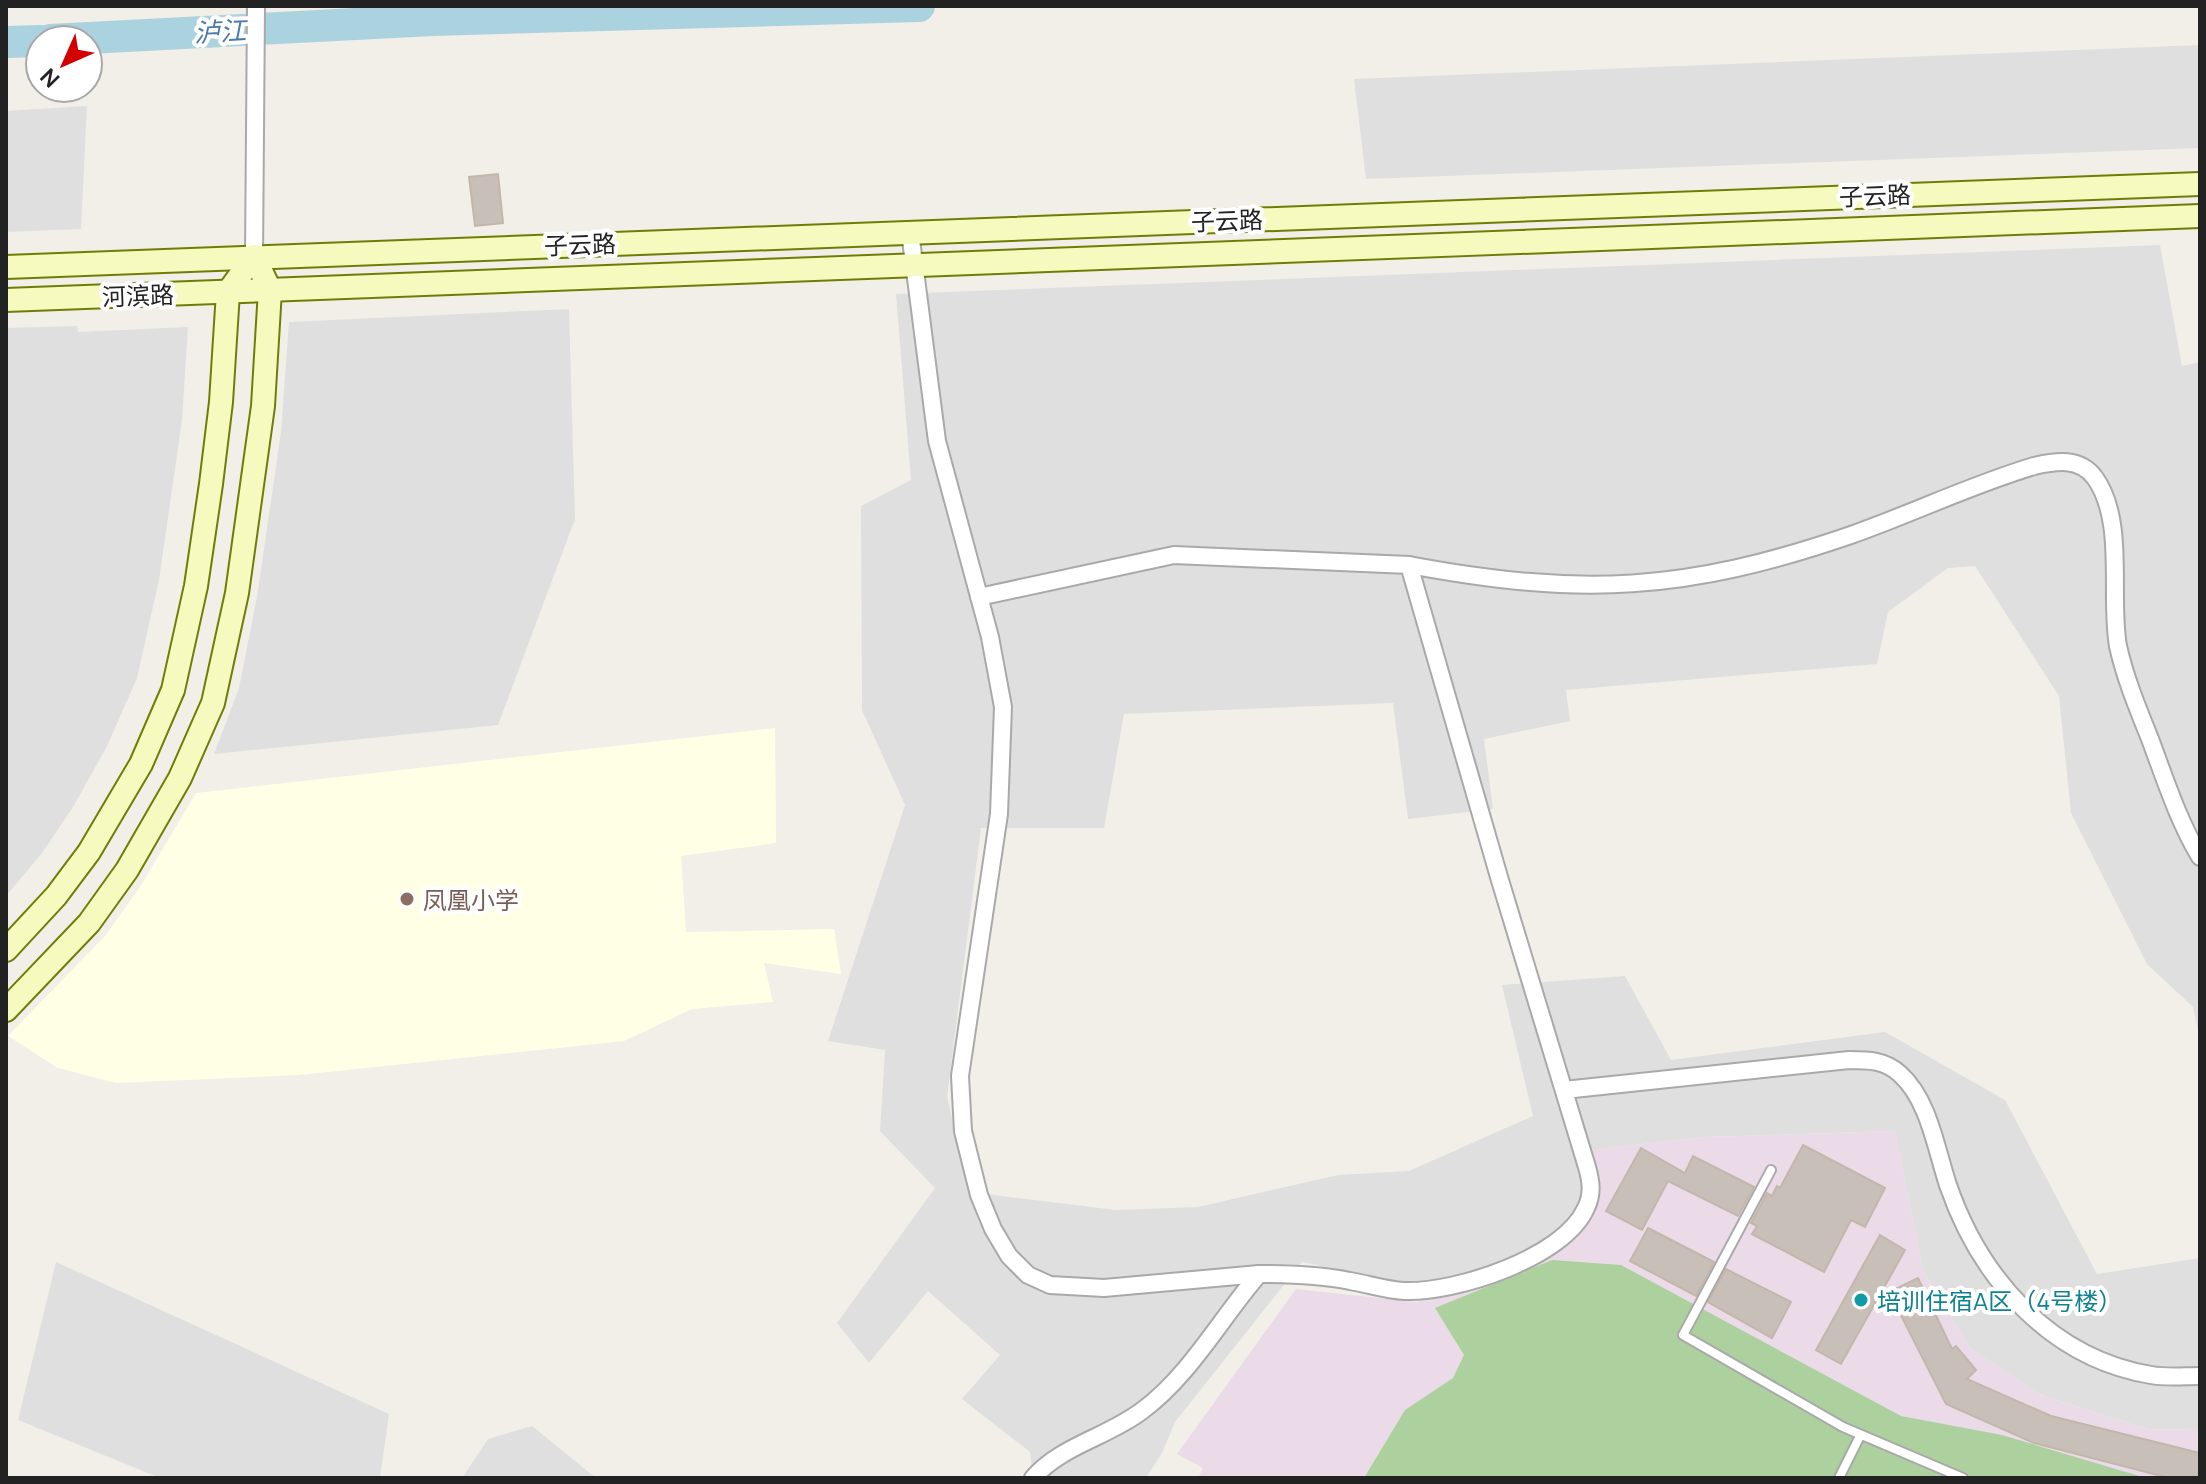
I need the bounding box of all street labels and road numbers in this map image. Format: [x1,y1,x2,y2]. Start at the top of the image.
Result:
street label: 子云路 [1838,177,1912,213]
street label: 子云路 [1190,202,1264,238]
street label: 子云路 [543,226,617,262]
street label: 河滨路 [101,277,175,313]

